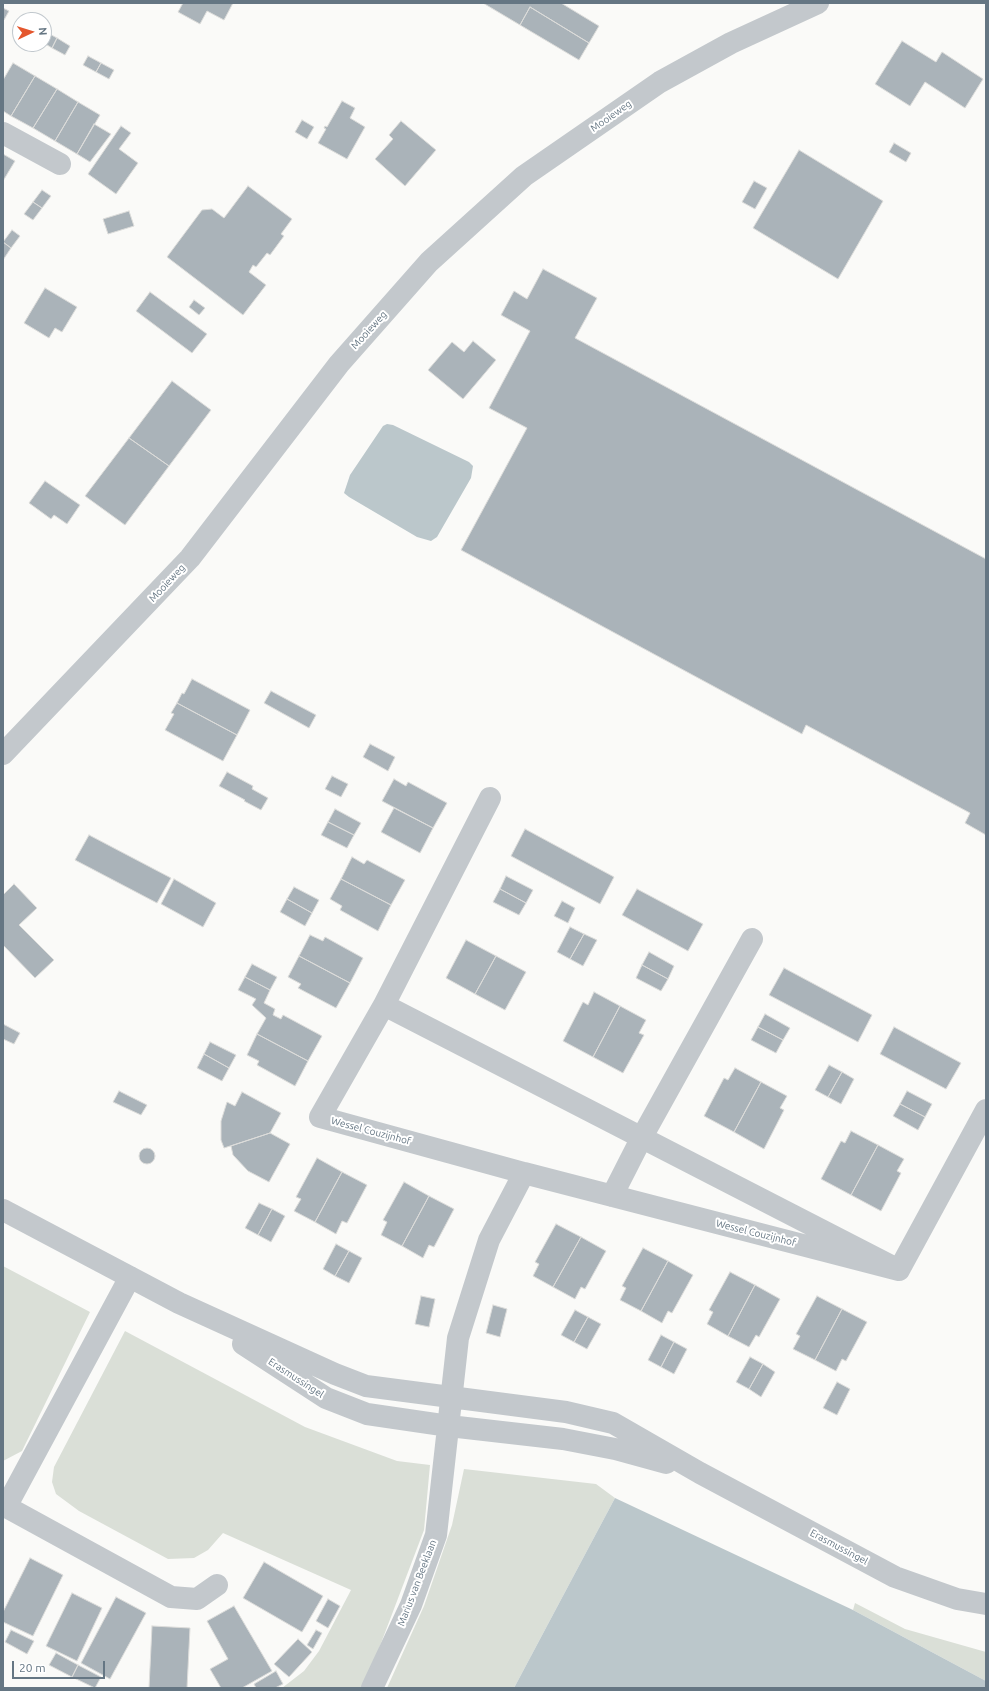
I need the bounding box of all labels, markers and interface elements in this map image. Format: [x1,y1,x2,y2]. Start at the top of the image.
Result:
north arrow [12,12,52,52]
text: N [37,27,49,36]
street label: Mooieweg [588,98,634,134]
street label: Mooieweg [349,308,389,352]
street label: Mooieweg [146,562,188,604]
street label: Wessel Couzijnhof [330,1115,412,1147]
street label: Wessel Couzijnhof [715,1217,797,1249]
street label: Erasmussingel [266,1356,326,1400]
street label: Erasmussingel [808,1527,870,1567]
street label: Marius van Beeklaan [395,1538,439,1628]
scale bar [14,1653,107,1679]
text: 20 m [19,1661,46,1674]

